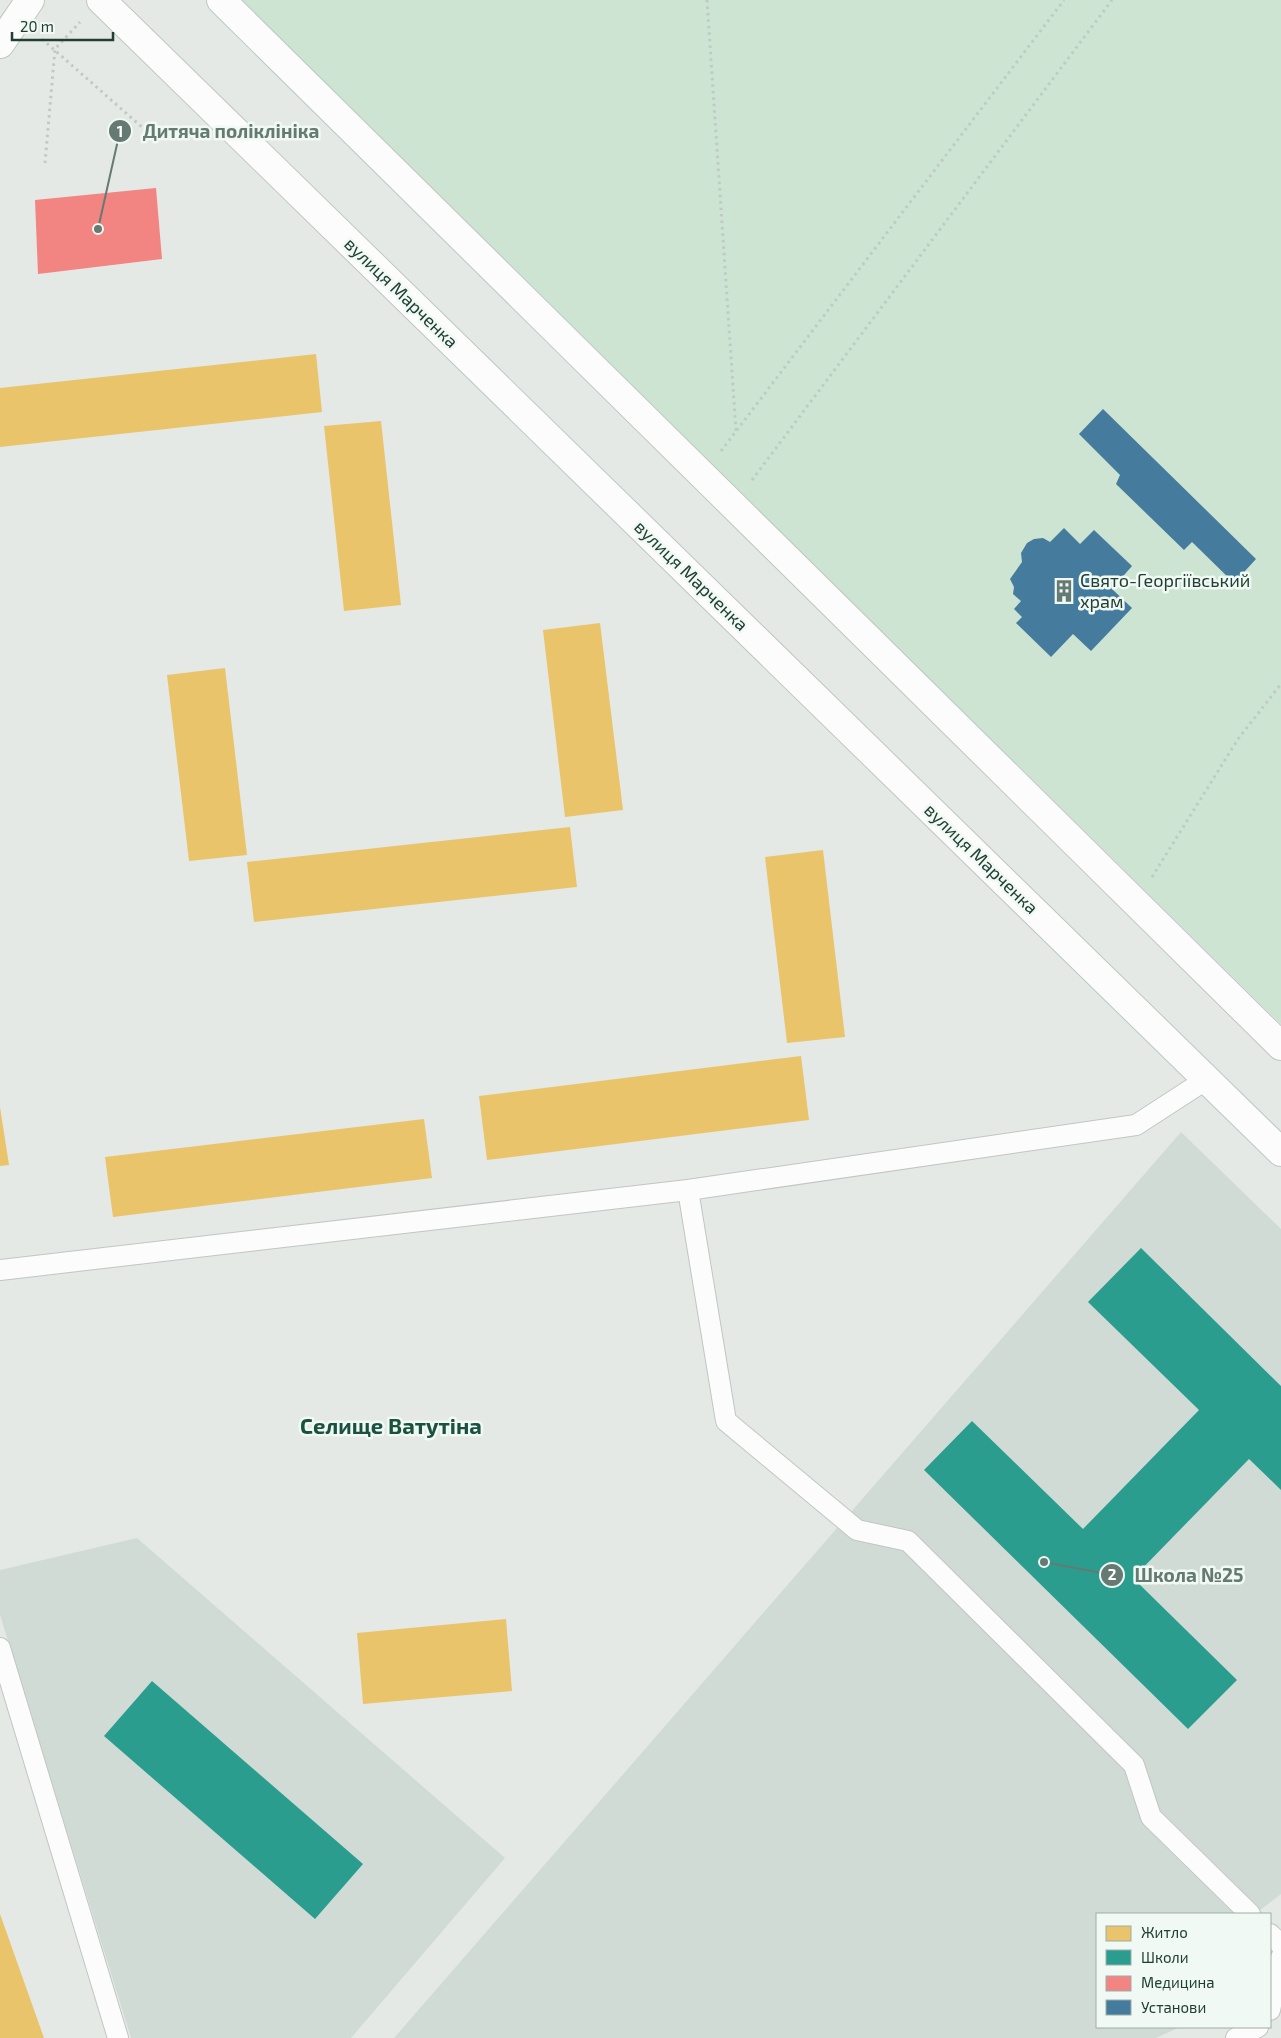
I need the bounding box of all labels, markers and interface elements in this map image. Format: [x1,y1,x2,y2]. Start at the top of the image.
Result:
scale bar [12,10,114,42]
text: 20 m [20,17,54,35]
callout: Дитяча поліклініка [108,114,329,148]
text: Дитяча поліклініка [143,119,319,142]
text: 1 [117,122,123,140]
street label: вулиця Марченка [340,232,463,352]
street label: вулиця Марченка [630,515,753,635]
place label: Свято-Георгіївський храм [1080,569,1250,612]
building icon: Свято-Георгіївський храм [1051,578,1077,604]
street label: вулиця Марченка [920,798,1043,918]
district label: Селище Ватутіна [300,1412,482,1438]
callout: Школа №25 [1099,1558,1253,1592]
text: Школа №25 [1134,1563,1244,1586]
text: 2 [1108,1565,1117,1583]
legend [1096,1913,1271,2028]
text: Житло [1141,1923,1188,1941]
text: Школи [1141,1948,1189,1966]
text: Медицина [1141,1973,1214,1991]
text: Установи [1141,1998,1206,2016]

